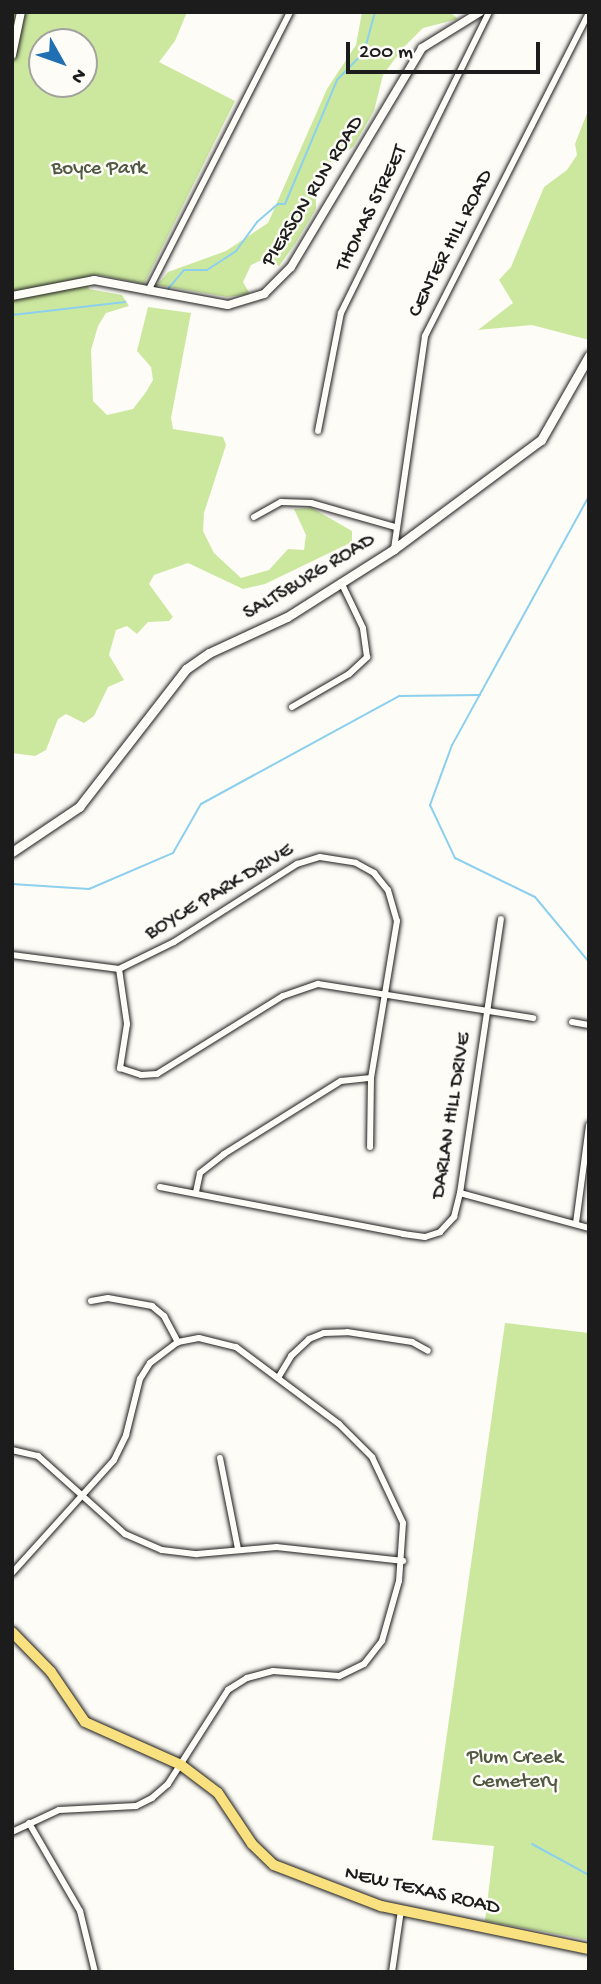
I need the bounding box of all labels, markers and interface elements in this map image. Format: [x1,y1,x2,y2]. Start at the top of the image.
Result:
north arrow [28,28,98,98]
scale bar [349,28,543,72]
text: 200 m [359,41,413,66]
text: N [65,63,91,88]
street label: PIERSON RUN ROAD [257,112,371,272]
street label: THOMAS STREET [332,142,414,276]
park label: Boyce Park [52,157,146,183]
street label: CENTER HILL ROAD [404,166,500,322]
street label: SALTSBURG ROAD [239,529,381,627]
street label: BOYCE PARK DRIVE [141,839,299,947]
street label: DARLAN HILL DRIVE [427,1031,479,1201]
park label: Plum Creek Cemetery [467,1746,563,1796]
street label: NEW TEXAS ROAD [342,1862,502,1922]

